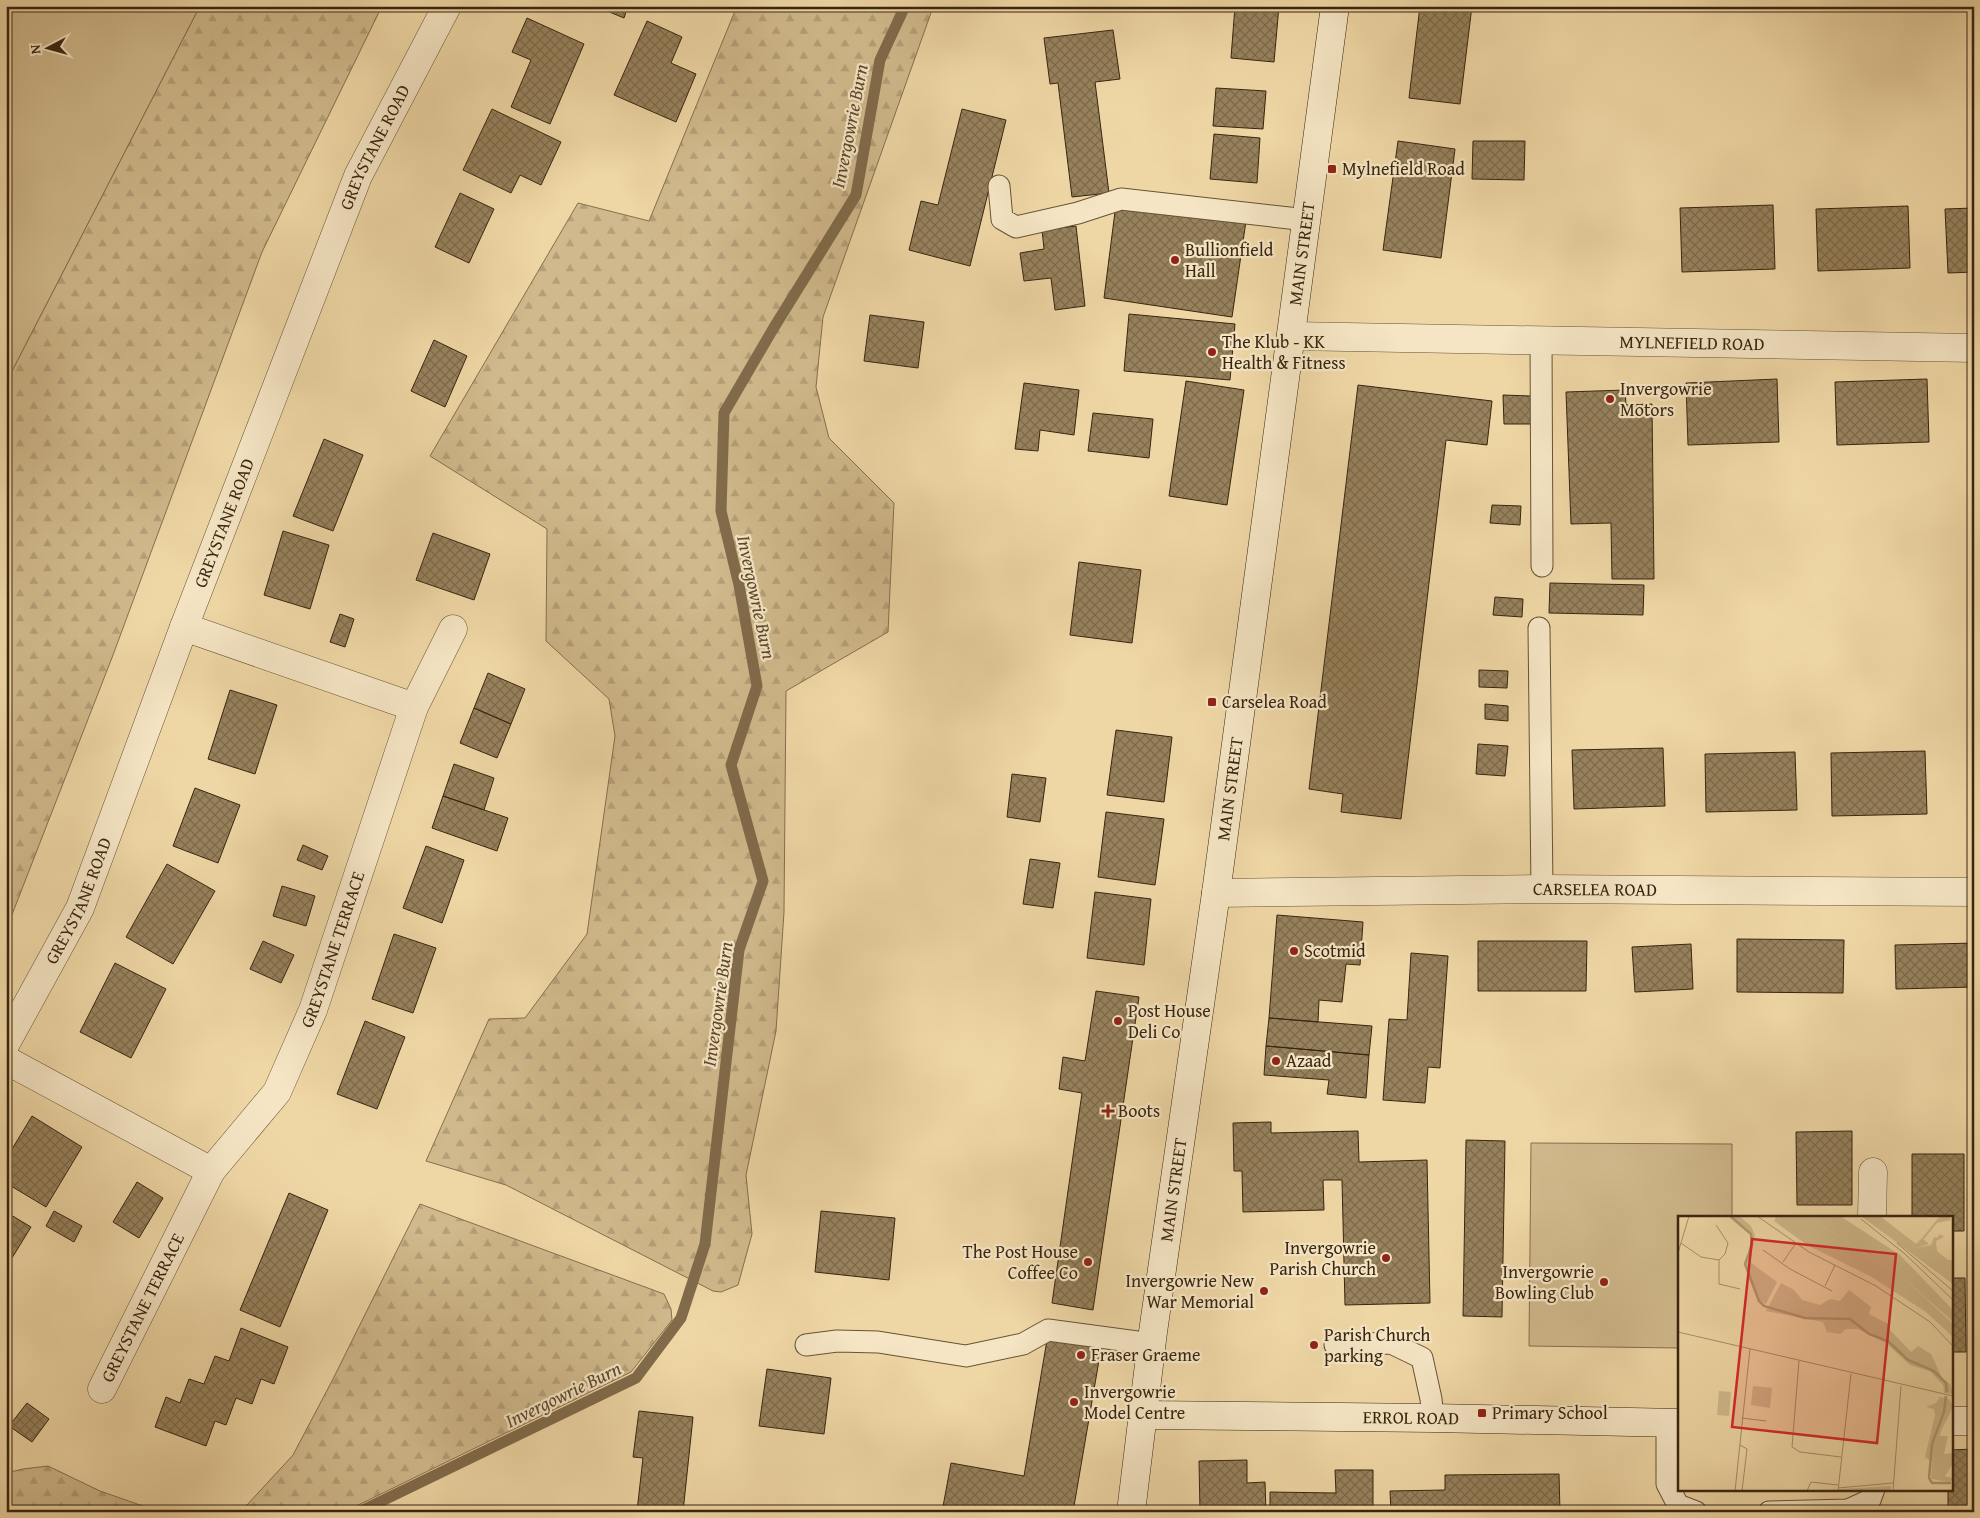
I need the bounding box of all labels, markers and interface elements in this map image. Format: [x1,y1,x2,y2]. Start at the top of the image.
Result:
north arrow [22,22,72,72]
text: N [25,43,46,55]
water label: Invergowrie Burn [823,61,875,190]
street label: GREYSTANE ROAD [332,80,417,214]
place label: Mylnefield Road [1342,155,1465,182]
marker: Mylnefield Road [1326,163,1338,175]
street label: MAIN STREET [1281,200,1322,307]
place label: Bullionfield Hall [1185,236,1274,284]
marker: Bullionfield Hall [1169,254,1181,266]
place label: The Klub - KK Health & Fitness [1222,328,1346,376]
street label: MYLNEFIELD ROAD [1619,328,1765,357]
marker: The Klub - KK Health & Fitness [1206,346,1218,358]
place label: Invergowrie Motors [1620,375,1712,423]
marker: Invergowrie Motors [1604,393,1616,405]
street label: GREYSTANE ROAD [186,454,261,592]
water label: Invergowrie Burn [730,533,784,662]
place label: Carselea Road [1222,688,1327,715]
marker: Carselea Road [1206,696,1218,708]
street label: MAIN STREET [1209,735,1250,842]
street label: GREYSTANE ROAD [38,833,118,969]
street label: GREYSTANE TERRACE [293,867,371,1032]
street label: CARSELEA ROAD [1533,875,1657,903]
place label: Scotmid [1304,937,1366,964]
water label: Invergowrie Burn [694,939,740,1068]
marker: Scotmid [1288,945,1300,957]
place label: Post House Deli Co [1128,997,1211,1045]
marker: Post House Deli Co [1112,1015,1124,1027]
place label: Azaad [1286,1047,1332,1074]
marker: Azaad [1270,1055,1282,1067]
place label: Boots [1118,1097,1160,1124]
marker: Boots [1102,1105,1114,1117]
street label: MAIN STREET [1152,1136,1194,1243]
inset map [1678,1216,1952,1490]
street label: GREYSTANE TERRACE [94,1228,191,1387]
place label: Invergowrie Parish Church [1270,1234,1376,1282]
place label: The Post House Coffee Co [963,1238,1078,1286]
marker: Invergowrie Parish Church [1380,1252,1392,1264]
marker: The Post House Coffee Co [1082,1256,1094,1268]
place label: Invergowrie Bowling Club [1495,1258,1594,1306]
place label: Invergowrie New War Memorial [1125,1267,1254,1315]
marker: Invergowrie Bowling Club [1598,1276,1610,1288]
marker: Invergowrie New War Memorial [1258,1285,1270,1297]
place label: Parish Church parking [1324,1321,1430,1369]
marker: Parish Church parking [1308,1339,1320,1351]
place label: Fraser Graeme [1091,1341,1200,1368]
marker: Fraser Graeme [1075,1349,1087,1361]
water label: Invergowrie Burn [500,1354,626,1434]
place label: Invergowrie Model Centre [1084,1378,1185,1426]
marker: Invergowrie Model Centre [1068,1396,1080,1408]
place label: Primary School [1492,1399,1608,1426]
street label: ERROL ROAD [1363,1403,1459,1432]
marker: Primary School [1476,1407,1488,1419]

